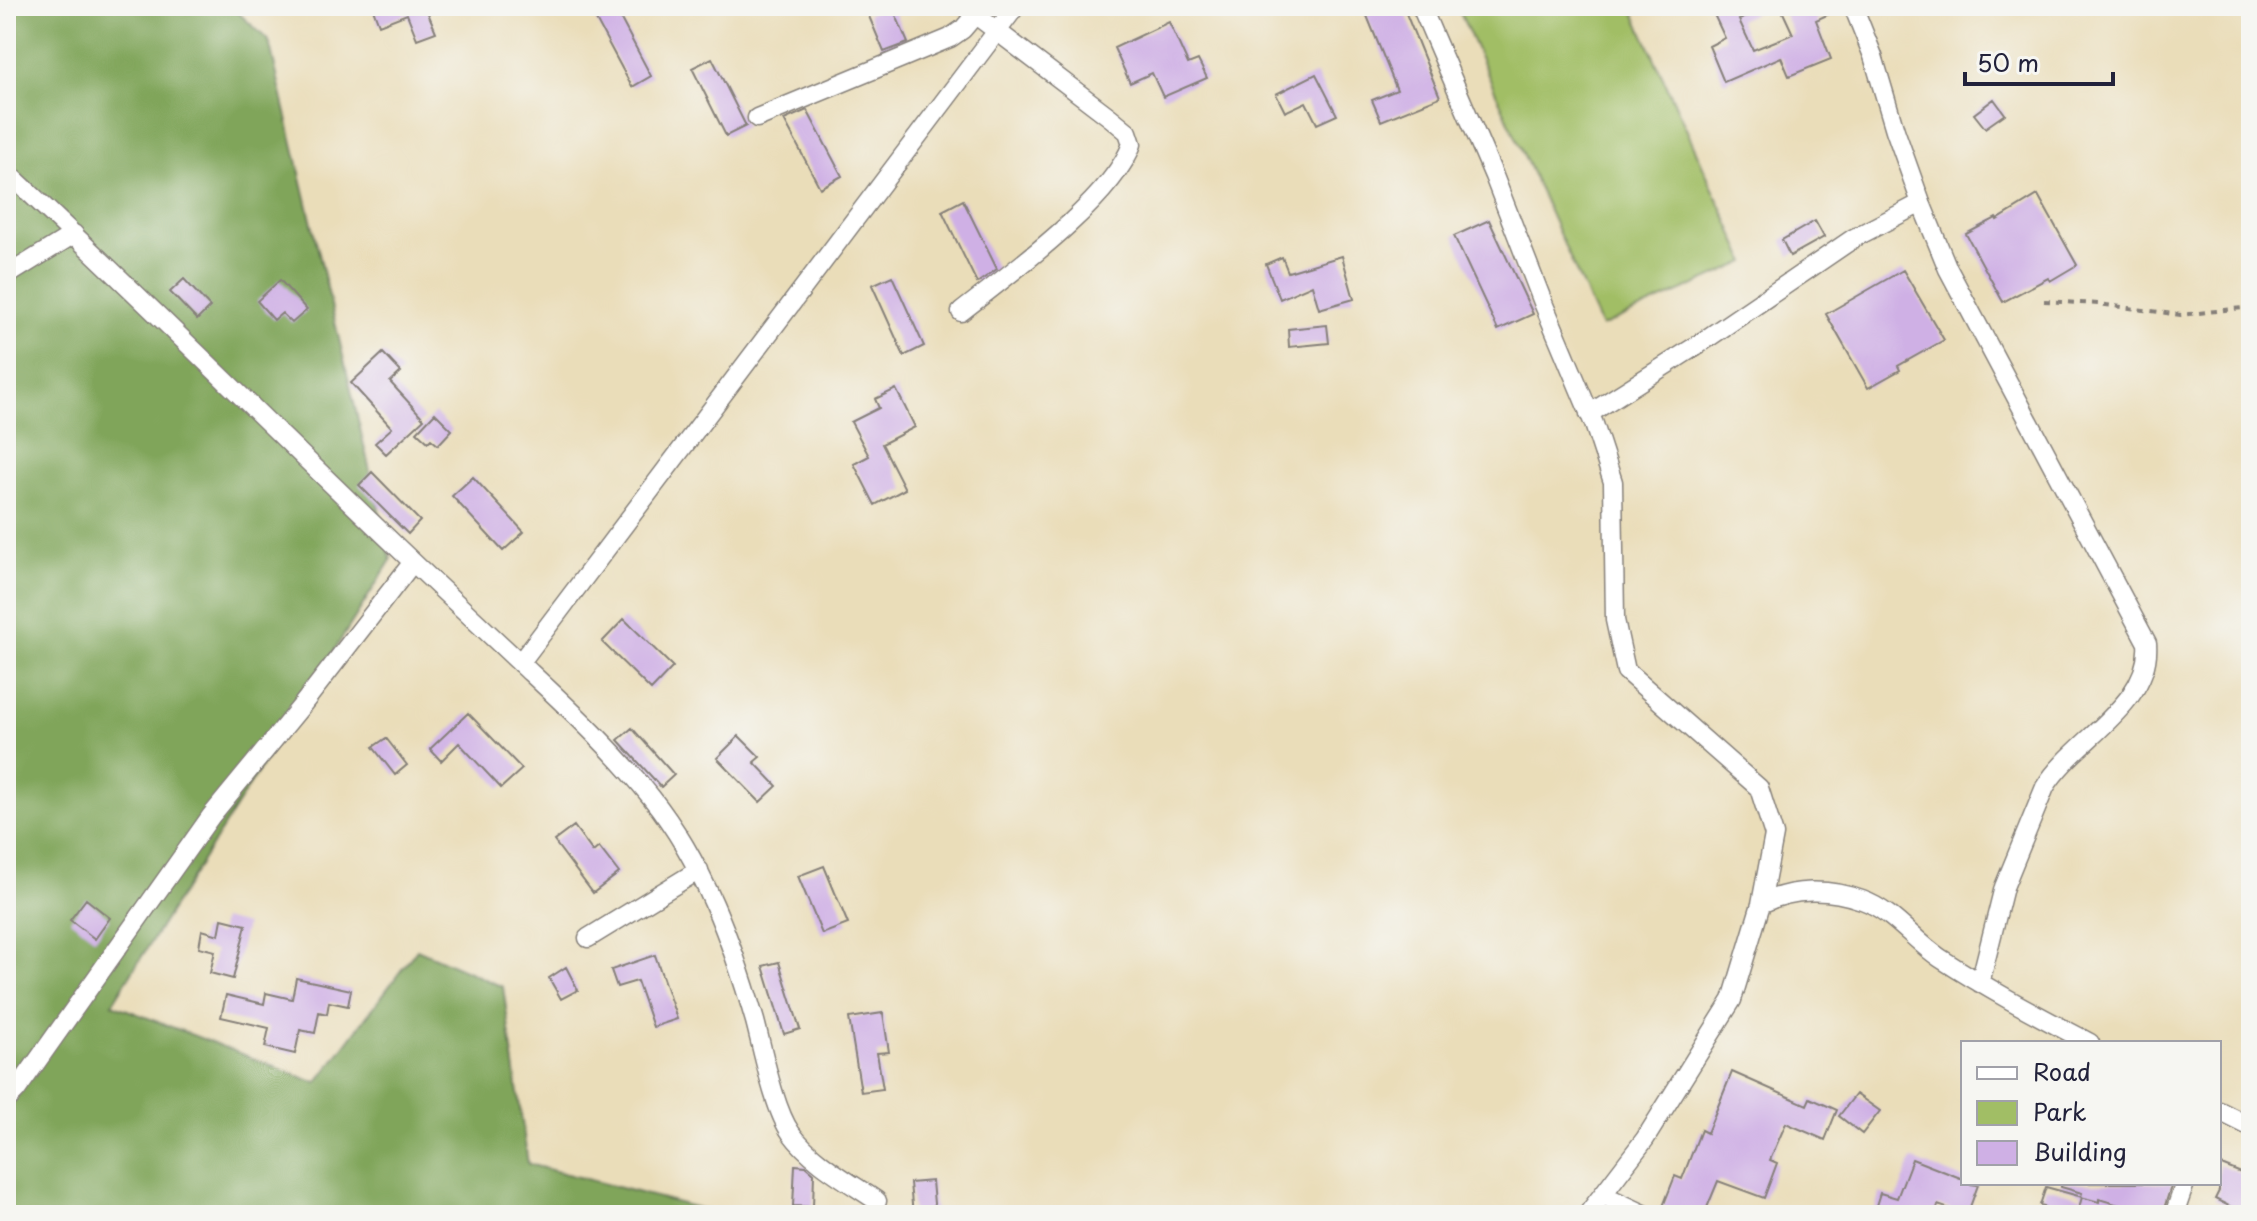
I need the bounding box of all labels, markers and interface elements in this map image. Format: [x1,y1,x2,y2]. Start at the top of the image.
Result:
scale bar [1965,36,2113,86]
text: 50 m [1977,44,2039,80]
legend [1961,1041,2221,1185]
text: Road [2033,1053,2091,1089]
text: Park [2033,1093,2087,1129]
text: Building [2033,1133,2127,1169]

